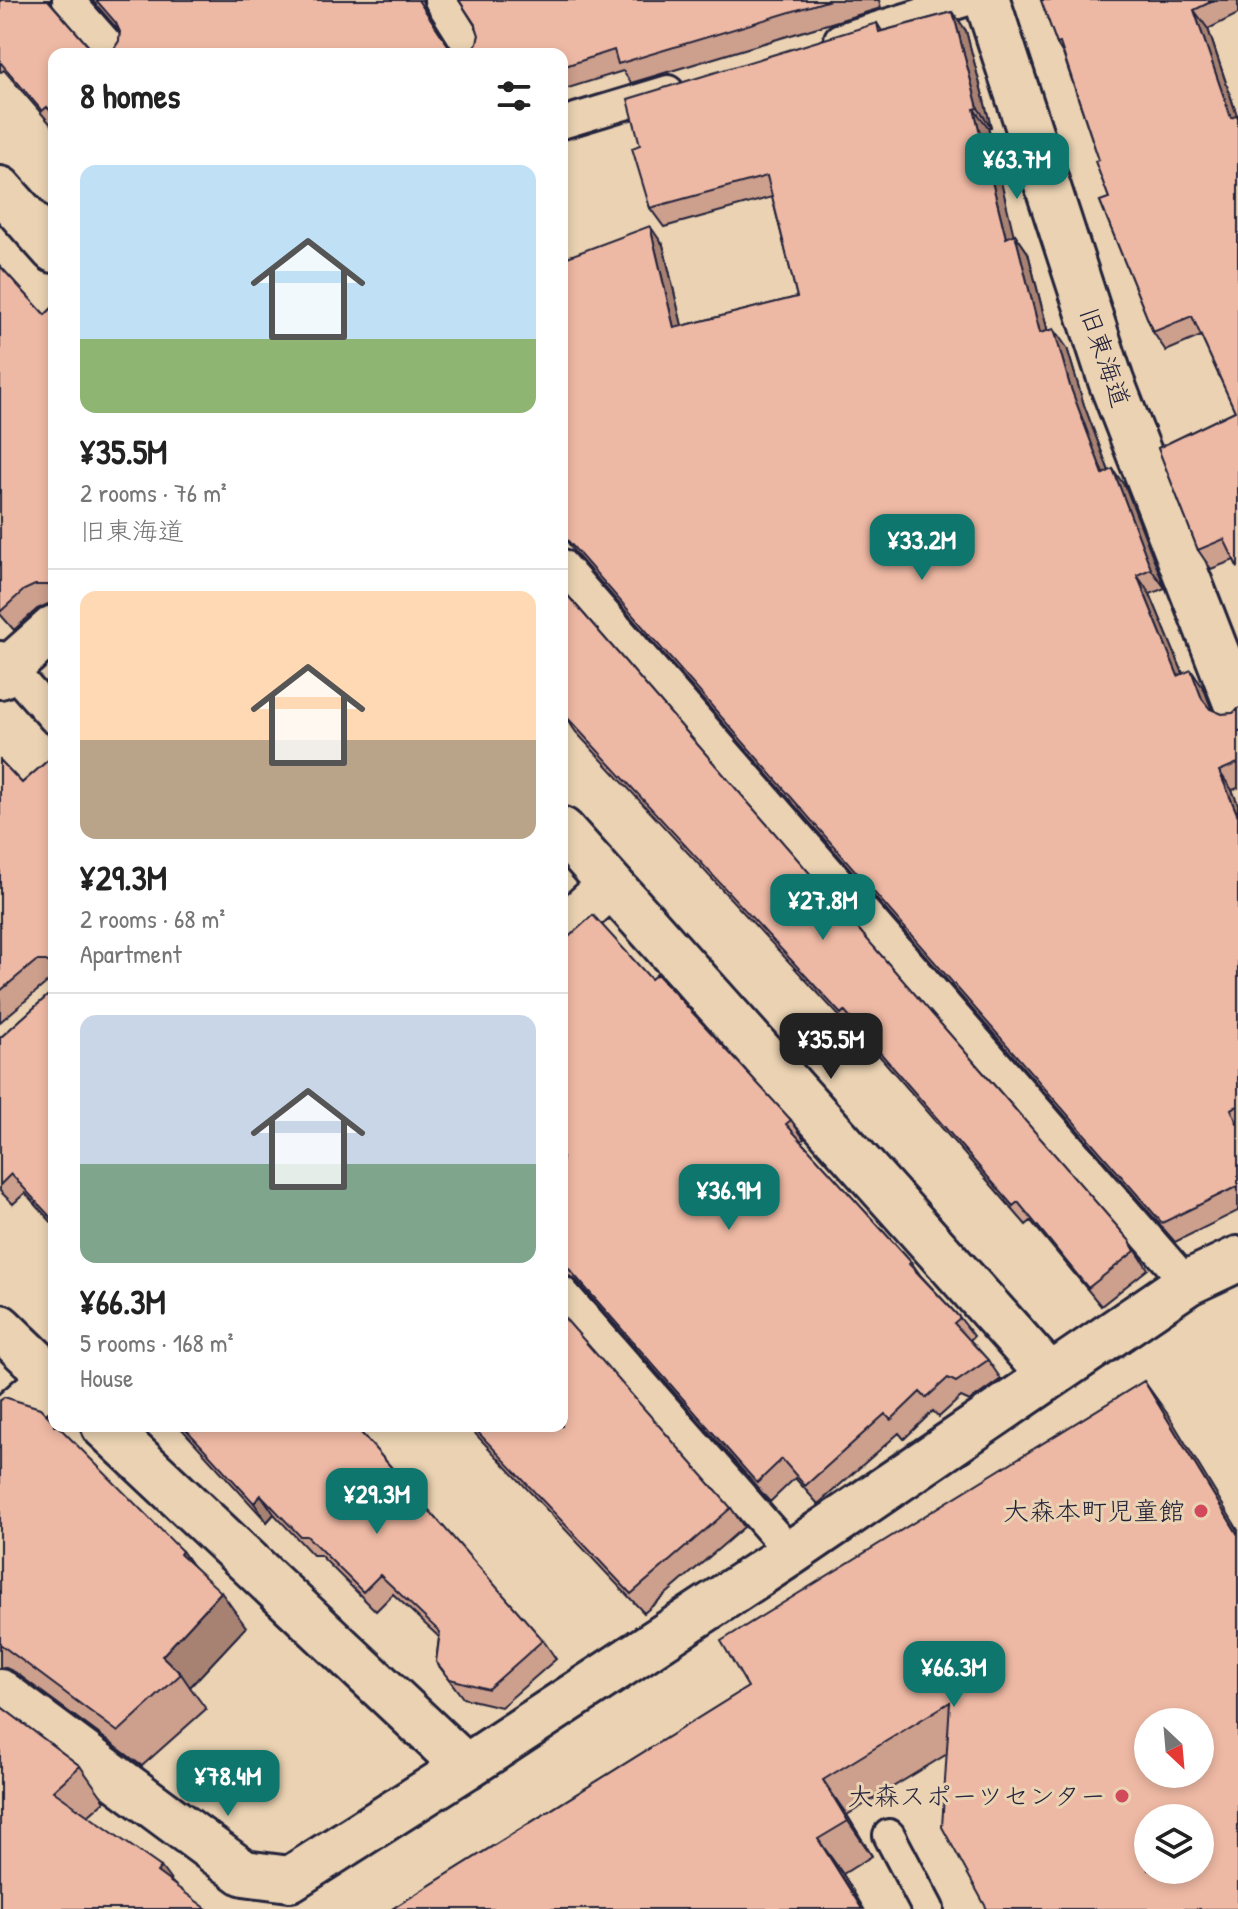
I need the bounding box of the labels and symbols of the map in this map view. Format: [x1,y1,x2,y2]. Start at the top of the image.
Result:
pin: ¥63.7M [952,133,1082,201]
street label: 旧東海道 [1072,302,1139,412]
pin: ¥33.2M [857,514,987,582]
pin: ¥27.8M [758,874,888,942]
pin: ¥35.5M [766,1013,896,1081]
pin: ¥36.9M [664,1164,794,1232]
pin: ¥29.3M [312,1468,442,1536]
place label: 大森本町児童館 [1003,1493,1185,1528]
marker: 大森本町児童館 [1192,1502,1210,1520]
pin: ¥66.3M [889,1641,1019,1709]
north arrow [1134,1708,1214,1788]
pin: ¥78.4M [163,1750,293,1818]
place label: 大森スポーツセンター [848,1778,1106,1813]
marker: 大森スポーツセンター [1113,1787,1131,1805]

